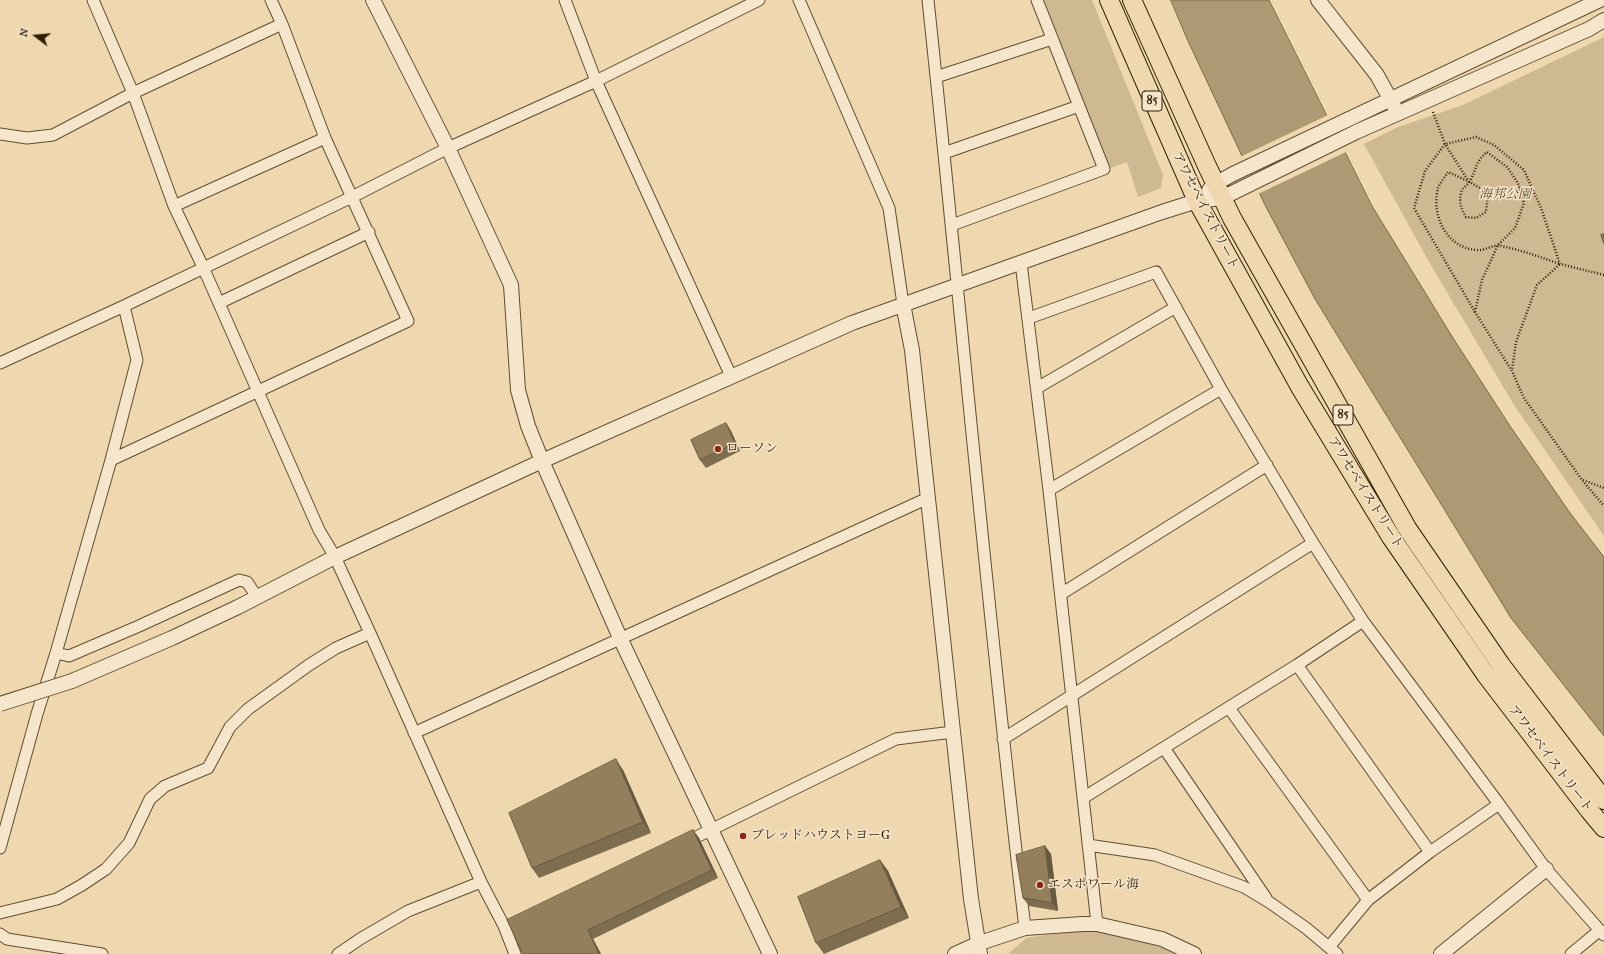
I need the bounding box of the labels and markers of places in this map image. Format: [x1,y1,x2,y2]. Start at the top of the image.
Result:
place label: ローソン [726,441,778,457]
marker: ローソン [713,444,723,454]
place label: ブレッドハウストヨーG [751,828,890,844]
marker: ブレッドハウストヨーG [738,831,748,841]
place label: エスポワール海 [1048,877,1139,893]
marker: エスポワール海 [1035,880,1045,890]

